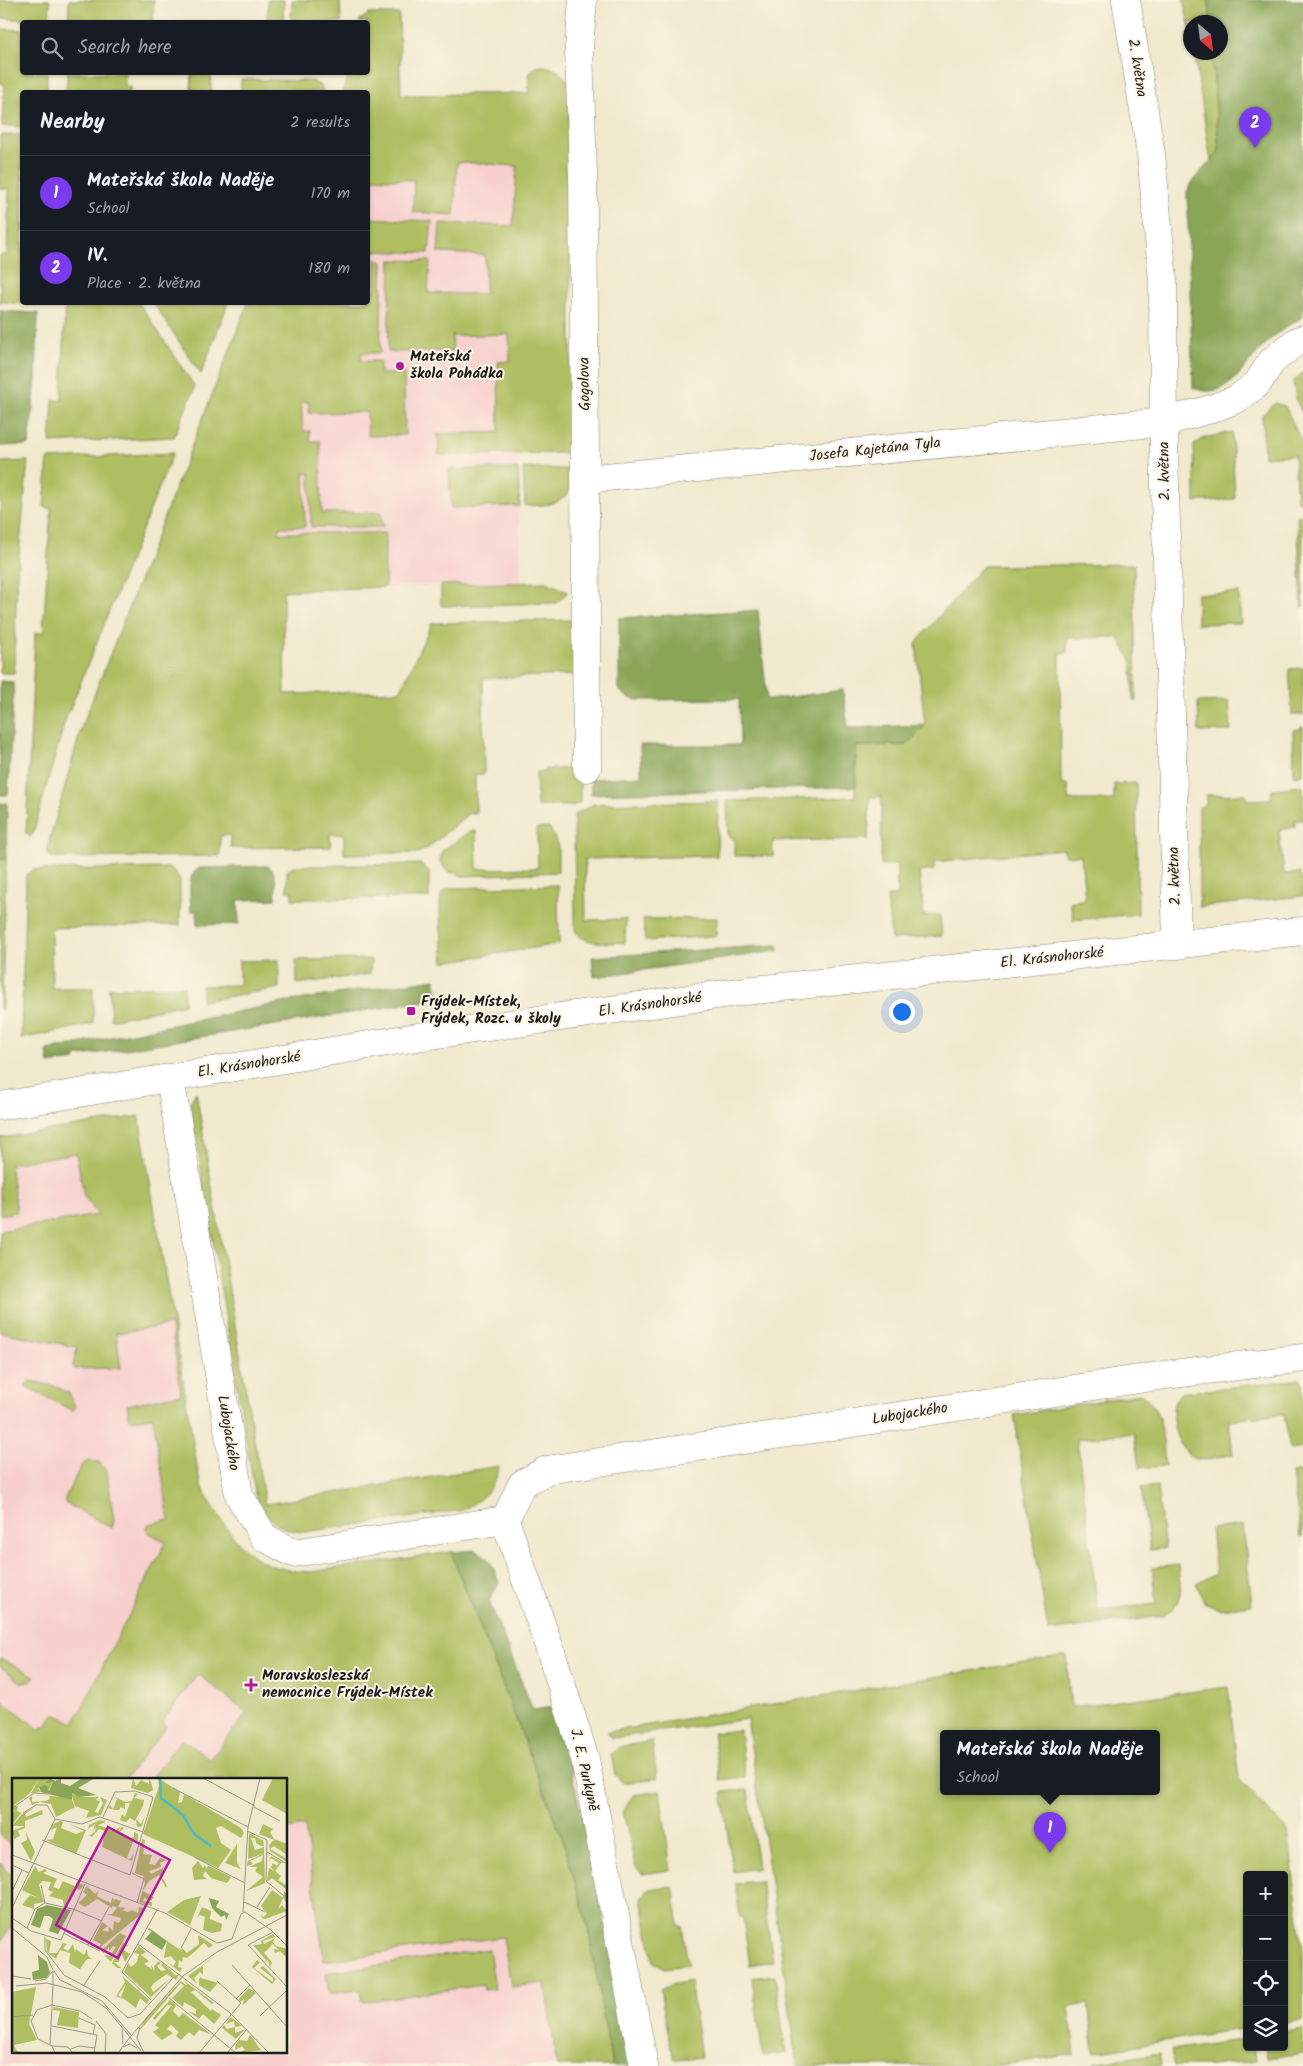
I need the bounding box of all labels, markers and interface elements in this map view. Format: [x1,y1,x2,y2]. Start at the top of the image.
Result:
north arrow [1183,15,1228,60]
search box [20,20,370,75]
text: Search here [78,33,172,63]
icon: search [38,34,66,62]
street label: 2. května [1121,37,1153,99]
text: Nearby [40,106,105,139]
pin: 2 [1239,107,1271,148]
text: 2 results [290,110,350,135]
text: Mateřská škola Naděje [87,166,274,196]
text: 1 [54,181,58,206]
text: 170 m [310,181,350,206]
text: School [87,196,130,221]
text: IV. [87,241,107,271]
text: 2 [51,256,61,281]
text: 180 m [308,256,350,281]
text: Place · 2. května [87,271,201,296]
place label: Mateřská škola Pohádka [410,345,503,386]
street label: Gogolova [573,357,597,411]
marker: Mateřská škola Pohádka [394,360,406,372]
street label: Josefa Kajetána Tyla [808,431,942,469]
street label: 2. května [1152,441,1178,501]
street label: 2. května [1162,846,1188,906]
street label: El. Krásnohorské [999,940,1106,975]
street label: El. Krásnohorské [597,986,705,1024]
place label: Frýdek-Místek, Frýdek, Rozc. u školy [421,990,561,1031]
your location [889,999,915,1025]
marker: Frýdek-Místek, Frýdek, Rozc. u školy [405,1005,417,1017]
street label: El. Krásnohorské [196,1045,304,1085]
street label: Lubojackého [210,1394,246,1473]
street label: Lubojackého [871,1396,950,1432]
place label: Moravskoslezská nemocnice Frýdek-Místek [262,1664,433,1705]
marker: Moravskoslezská nemocnice Frýdek-Místek [244,1678,258,1692]
street label: J. E. Purkyně [563,1726,605,1814]
popup [940,1730,1160,1795]
text: Mateřská škola Naděje [956,1735,1144,1765]
text: School [956,1765,999,1790]
inset map [12,1778,288,2054]
pin: 1 [1034,1812,1066,1853]
map controls [1243,1871,1288,2051]
button: + [1243,1871,1288,1916]
button: − [1243,1916,1288,1961]
button: locate [1243,1961,1288,2006]
button: layers [1243,2006,1288,2051]

